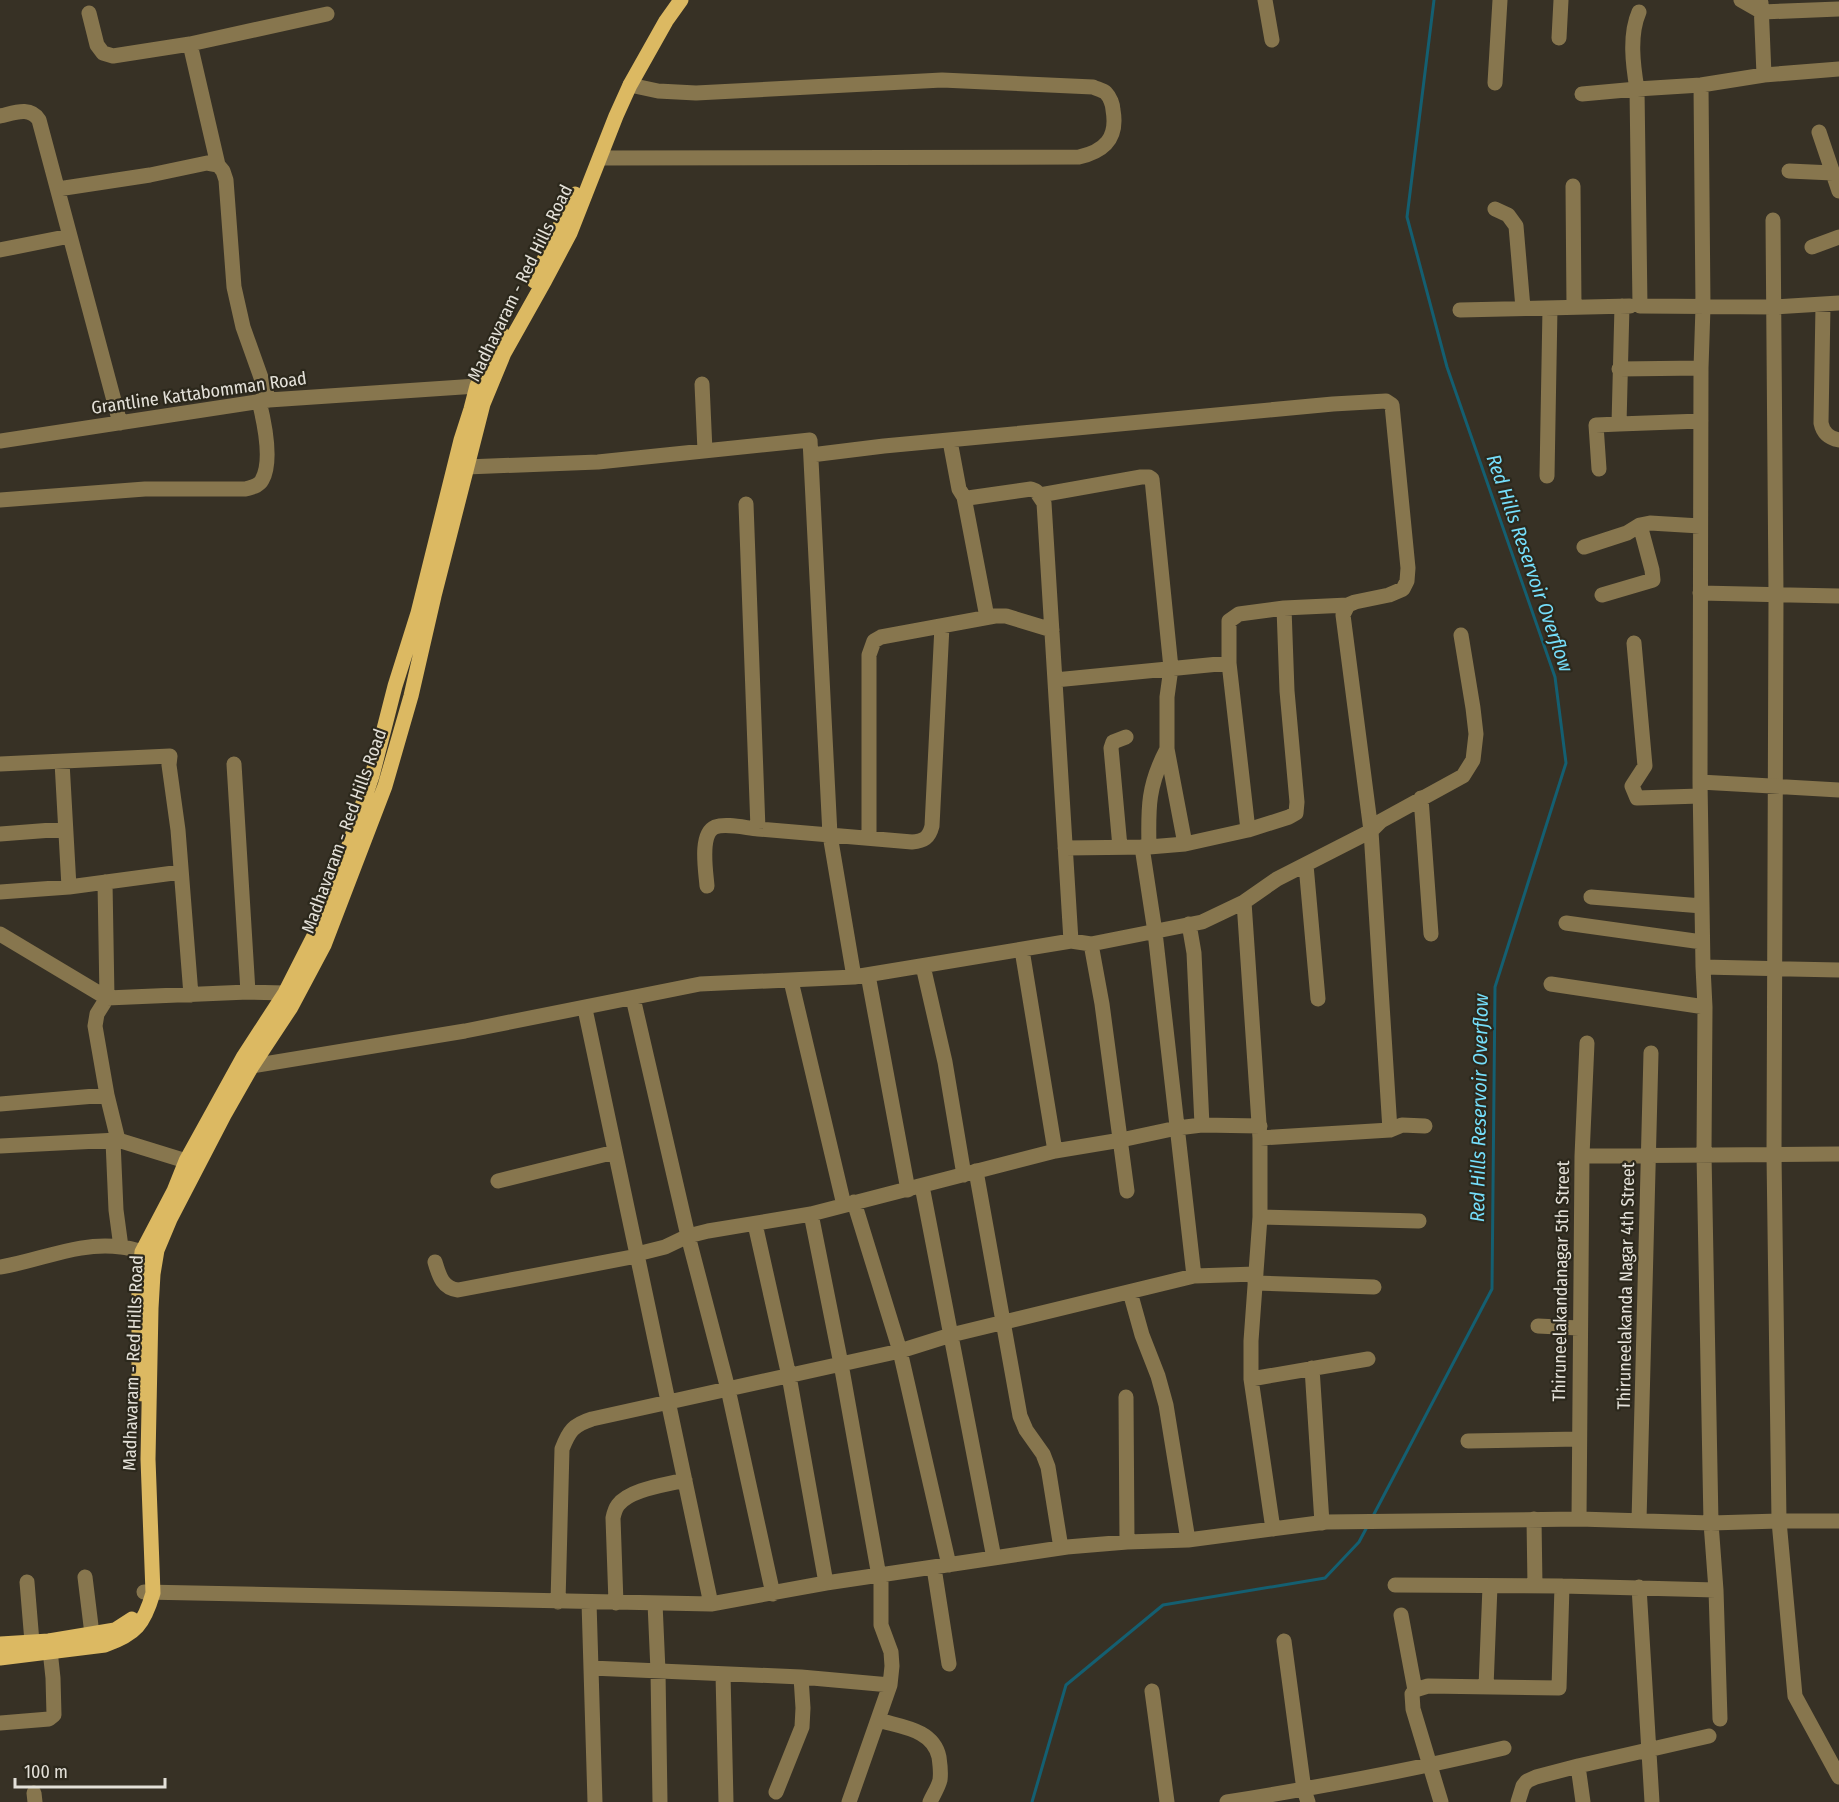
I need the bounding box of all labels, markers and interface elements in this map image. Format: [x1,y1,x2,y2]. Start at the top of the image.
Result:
street label: Madhavaram - Red Hills Road [463,181,577,385]
street label: Grantline Kattabomman Road [90,367,308,419]
water label: Red Hills Reservoir Overflow [1481,451,1579,676]
street label: Madhavaram - Red Hills Road [297,726,391,936]
water label: Red Hills Reservoir Overflow [1465,993,1493,1222]
street label: Thiruneelakandanagar 5th Street [1548,1160,1574,1402]
street label: Thiruneelakanda Nagar 4th Street [1613,1162,1639,1410]
street label: Madhavaram - Red Hills Road [118,1255,148,1471]
scale bar [15,1751,165,1789]
text: 100 m [24,1761,68,1783]

